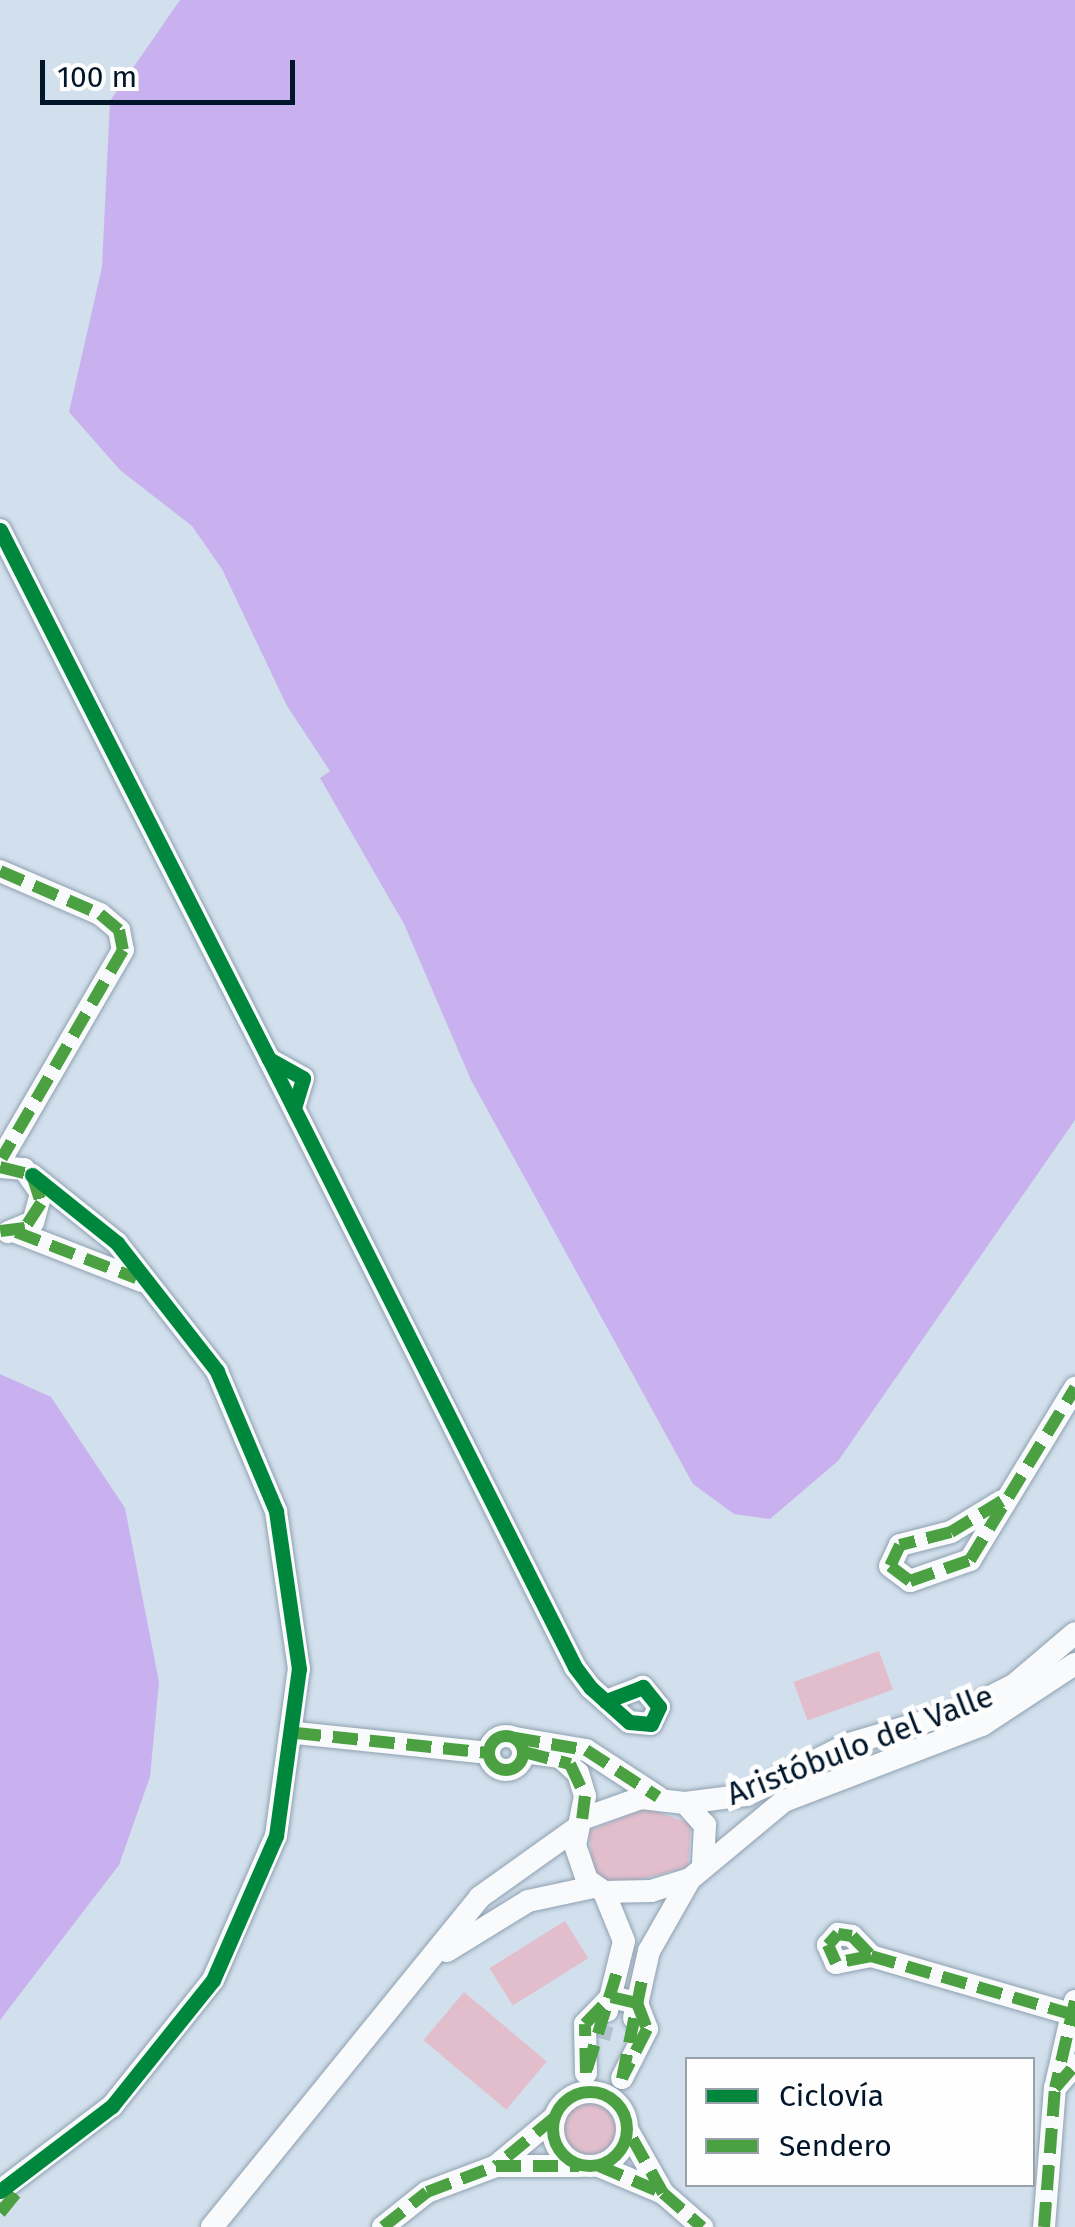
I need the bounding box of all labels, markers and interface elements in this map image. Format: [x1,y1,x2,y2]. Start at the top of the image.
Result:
scale bar [45,40,300,102]
text: 100 m [57,59,137,95]
street label: Aristóbulo del Valle [721,1676,999,1814]
legend [685,2057,1035,2187]
text: Ciclovía [779,2078,884,2114]
text: Sendero [779,2128,892,2164]

